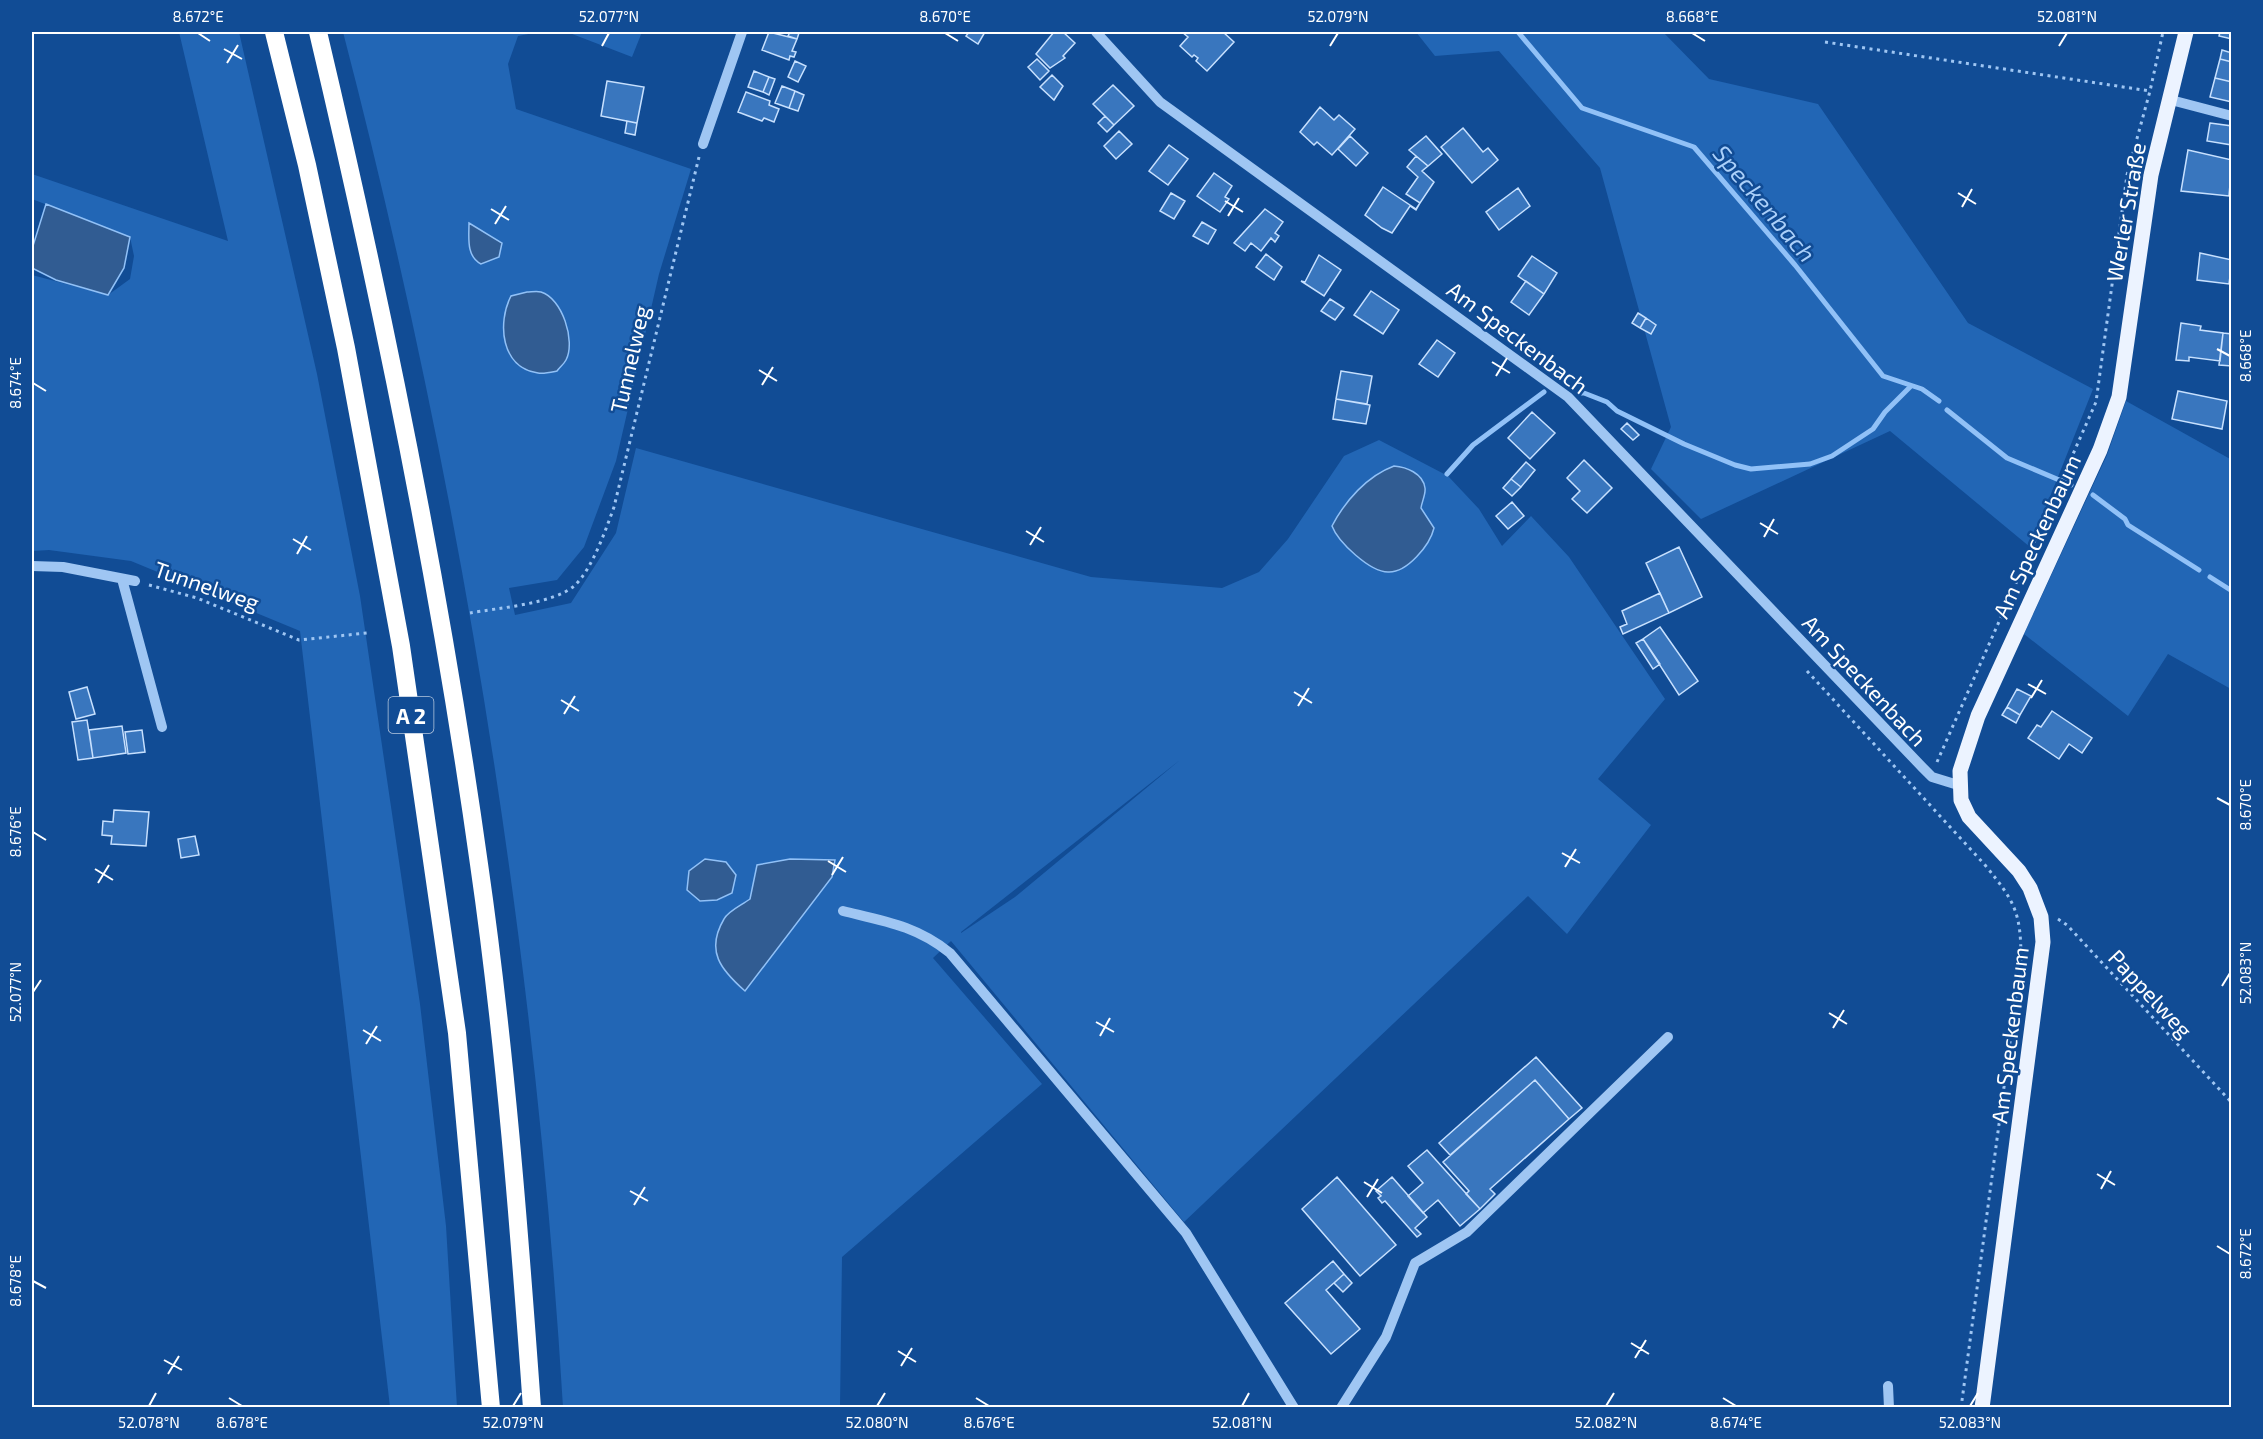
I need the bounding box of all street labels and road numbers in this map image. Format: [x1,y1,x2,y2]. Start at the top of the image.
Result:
street label: Werler Straße [2100,140,2150,284]
street label: Am Speckenbach [1443,276,1593,398]
street label: Tunnelweg [604,303,654,415]
street label: Am Speckenbaum [1987,450,2085,622]
street label: Tunnelweg [151,555,263,615]
street label: Am Speckenbach [1798,609,1932,751]
road number: A 2 [388,697,434,733]
street label: Pappelweg [2104,944,2198,1042]
street label: Am Speckenbaum [1985,945,2033,1125]

